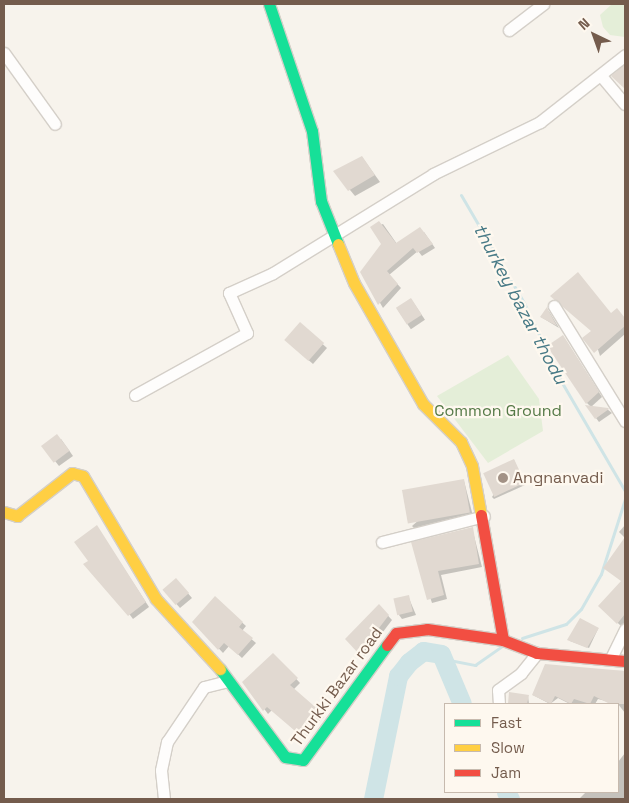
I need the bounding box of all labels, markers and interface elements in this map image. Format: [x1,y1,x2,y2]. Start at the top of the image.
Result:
north arrow [569,10,619,60]
text: N [574,14,593,34]
water label: thurkey bazar thodu [469,220,571,388]
park label: Common Ground [434,401,562,421]
place label: Angnanvadi [513,468,603,488]
marker: Angnanvadi [497,472,509,484]
street label: Thurkki Bazar road [287,624,387,750]
legend [444,703,619,793]
text: Fast [491,713,522,732]
text: Slow [491,738,525,757]
text: Jam [491,763,521,782]

